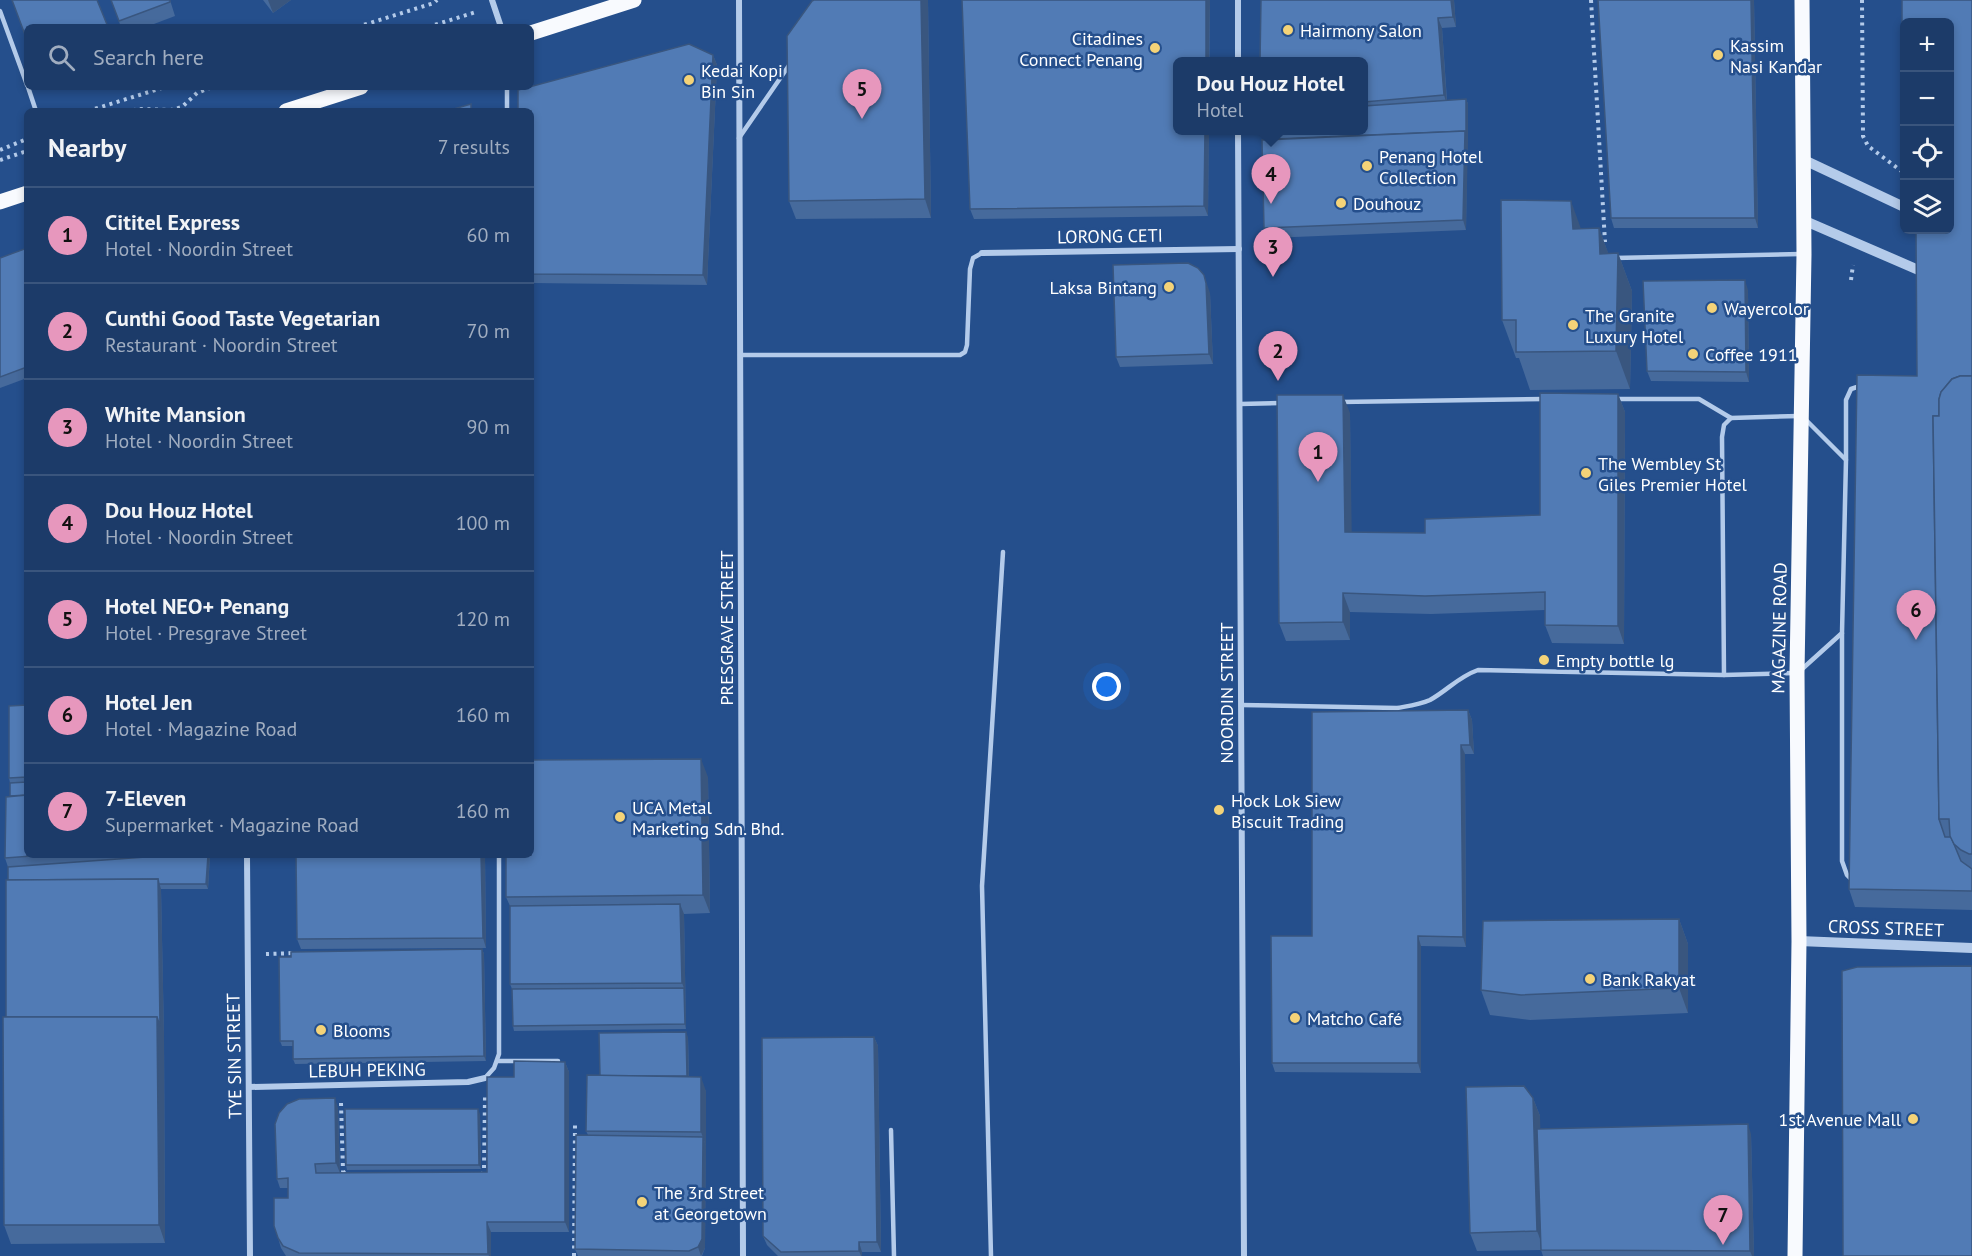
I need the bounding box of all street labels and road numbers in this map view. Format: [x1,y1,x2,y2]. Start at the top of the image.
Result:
street label: LORONG CETI [1057,224,1163,248]
street label: PRESGRAVE STREET [715,550,738,706]
street label: MAGAZINE ROAD [1766,562,1792,694]
street label: NOORDIN STREET [1215,623,1238,763]
street label: CROSS STREET [1828,914,1944,942]
street label: TYE SIN STREET [221,993,247,1119]
street label: LEBUH PEKING [308,1057,426,1083]

